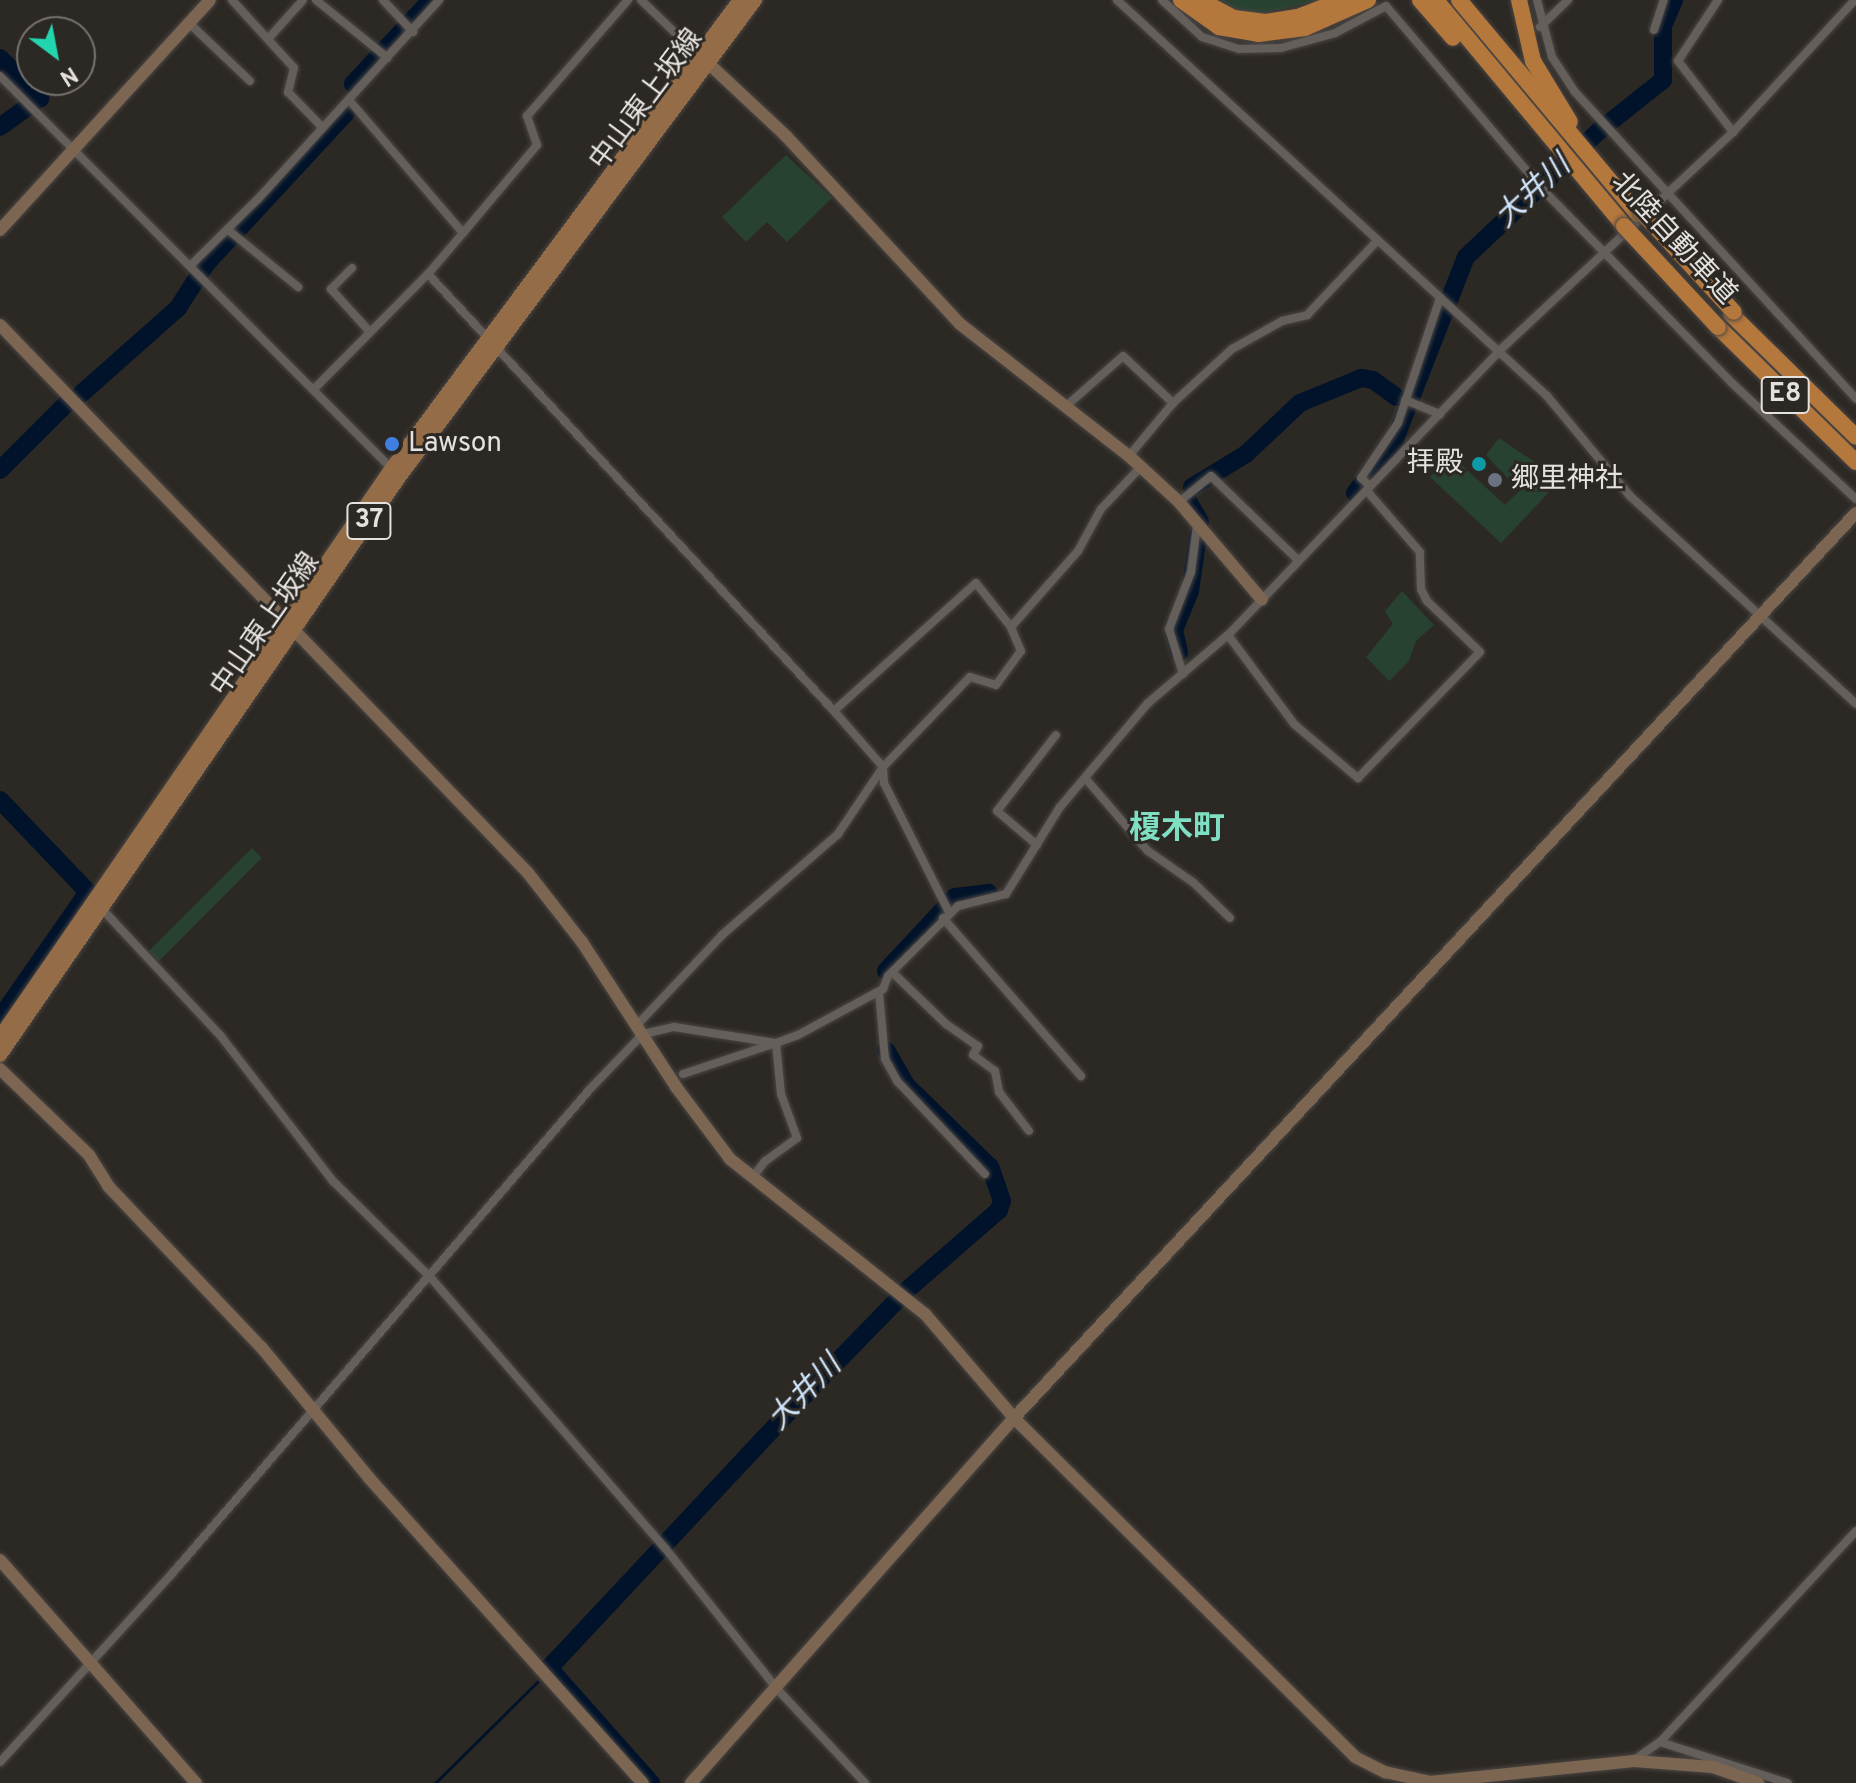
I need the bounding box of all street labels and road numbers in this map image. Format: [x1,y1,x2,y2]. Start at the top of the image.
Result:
street label: 中山東上坂線 [583,23,711,177]
street label: 北陸自動車道 [1603,166,1743,312]
road number: E8 [1759,373,1811,417]
road number: 37 [345,499,393,543]
street label: 中山東上坂線 [204,547,328,703]

